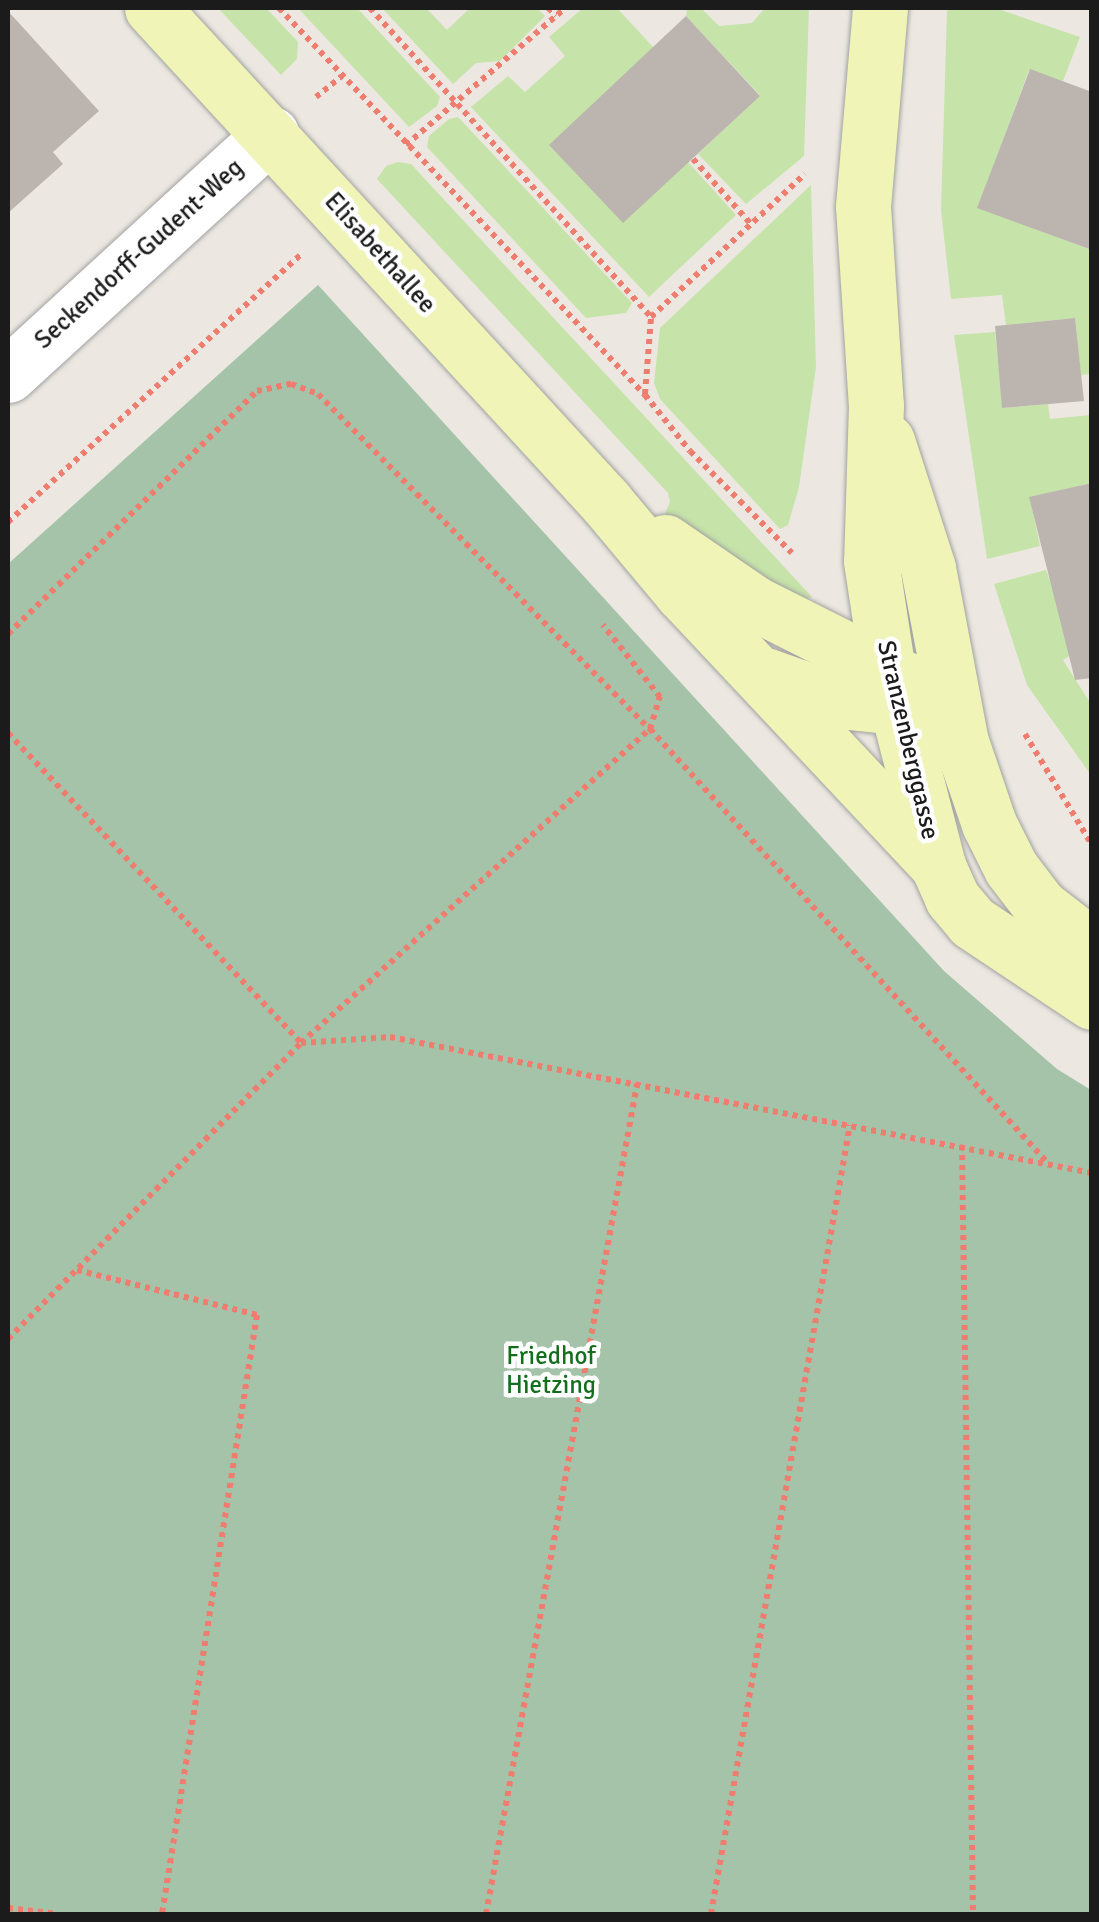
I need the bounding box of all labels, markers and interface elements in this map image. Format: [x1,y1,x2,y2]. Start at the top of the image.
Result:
street label: Seckendorff-Gudent-Weg [29,153,249,355]
street label: Elisabethallee [318,187,442,319]
street label: Stranzenberggasse [871,638,945,842]
park label: Friedhof Hietzing [506,1342,596,1401]

